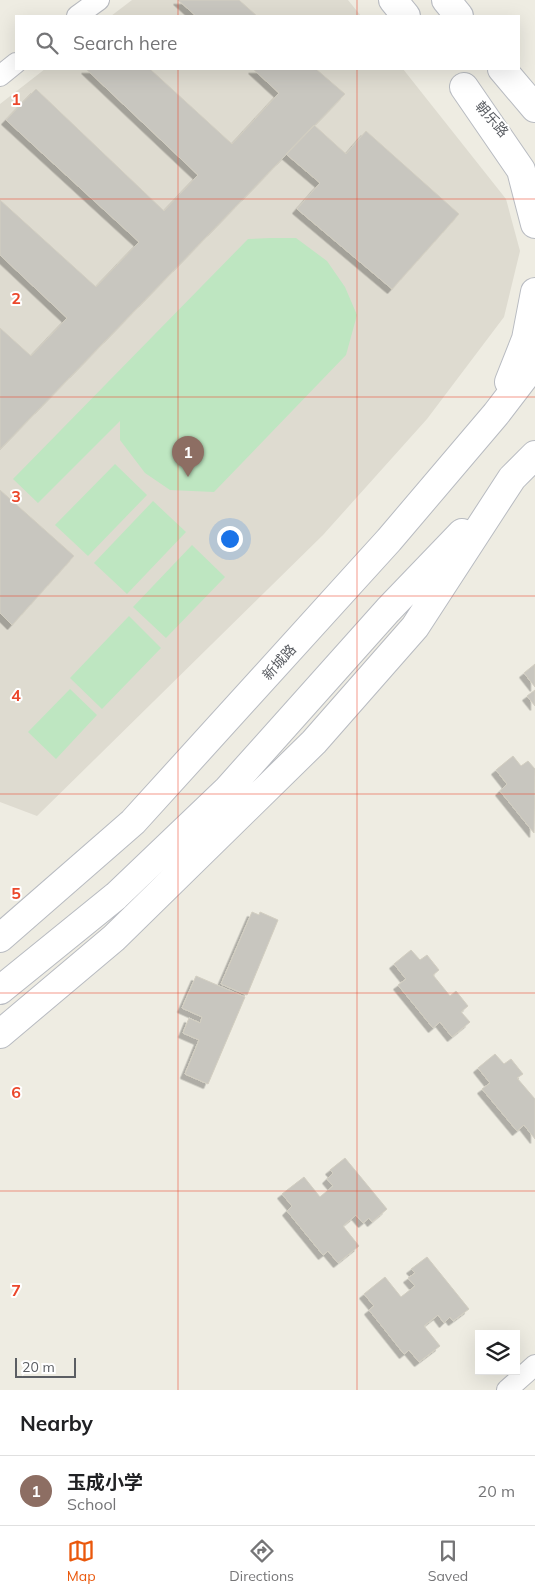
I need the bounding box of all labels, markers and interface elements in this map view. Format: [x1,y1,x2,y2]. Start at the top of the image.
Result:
search box [15,15,520,70]
icon: search [33,29,61,57]
text: Search here [73,31,177,55]
text: 1 [11,89,21,109]
street label: 朝乐路 [471,97,513,141]
text: 2 [11,288,21,308]
pin: 1 [172,436,204,477]
text: 3 [11,486,21,506]
your location [217,526,243,552]
street label: 新城路 [258,640,300,684]
text: 4 [11,685,21,705]
text: 5 [11,883,21,903]
text: 6 [11,1082,21,1102]
text: 7 [11,1280,21,1300]
map controls [475,1330,520,1375]
button: layers [475,1330,520,1375]
scale bar [15,1355,76,1378]
text: 20 m [22,1358,55,1376]
text: Nearby [20,1410,93,1436]
text: 玉成小学 [67,1470,143,1494]
text: 1 [31,1481,41,1501]
text: 20 m [478,1481,515,1501]
text: School [67,1494,116,1514]
tab: Map [67,1537,96,1585]
tab: Directions [229,1537,294,1585]
tab: Saved [428,1537,468,1585]

